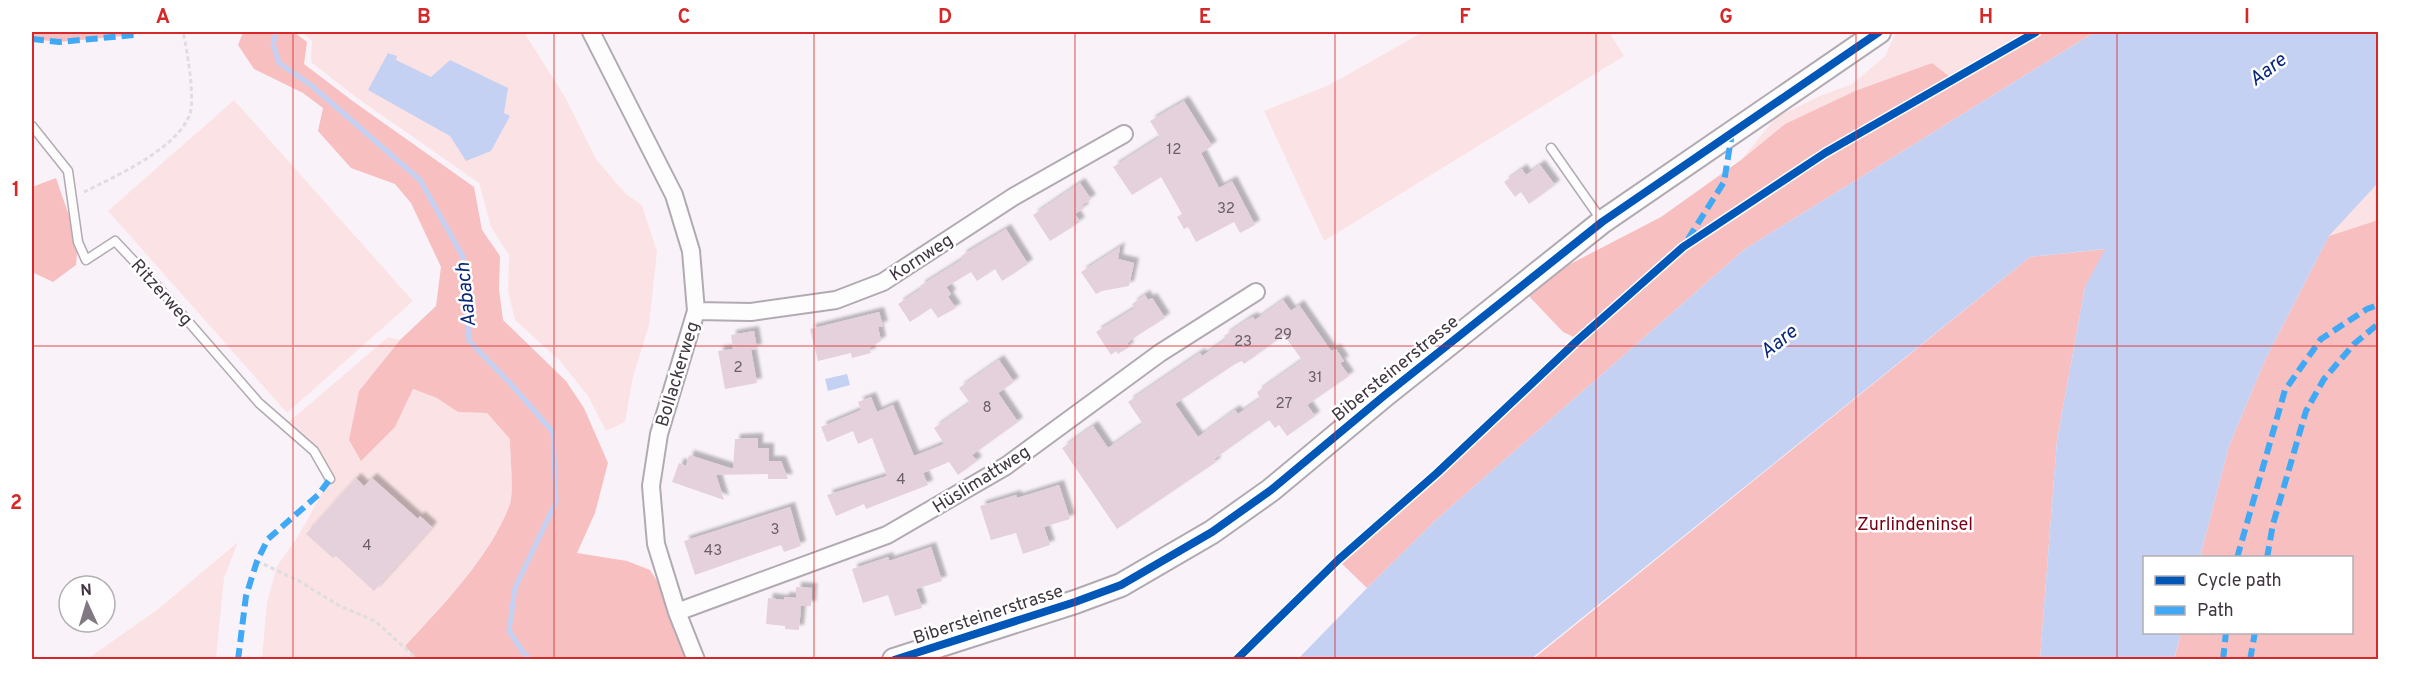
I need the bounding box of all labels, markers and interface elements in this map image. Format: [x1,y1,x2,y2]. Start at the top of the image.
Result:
text: A [156,5,170,31]
text: B [417,5,431,31]
text: C [678,5,690,31]
text: D [938,5,952,31]
text: E [1199,5,1211,31]
text: F [1459,5,1471,31]
text: G [1719,5,1733,31]
text: H [1979,5,1993,31]
text: I [2244,5,2250,31]
water label: Aare [2244,48,2293,93]
house number: 12 [1167,141,1181,160]
text: 1 [12,178,20,204]
house number: 32 [1217,200,1235,219]
street label: Kornweg [886,229,958,287]
street label: Ritzerweg [125,255,197,331]
water label: Aabach [451,261,483,328]
street label: Bibersteinerstrasse [1328,311,1464,427]
street label: Bollackerweg [652,319,705,430]
water label: Aare [1755,319,1804,365]
house number: 29 [1274,326,1292,345]
house number: 23 [1234,333,1252,352]
house number: 2 [733,359,743,378]
house number: 31 [1308,369,1322,388]
house number: 27 [1276,395,1293,414]
house number: 8 [982,399,992,418]
street label: Hüslimattweg [929,441,1035,519]
house number: 4 [896,471,906,490]
text: 2 [10,491,22,517]
park label: Zurlindeninsel [1857,514,1973,537]
house number: 3 [770,521,780,540]
house number: 4 [362,537,372,556]
house number: 43 [704,542,722,561]
legend [2143,556,2353,634]
text: Cycle path [2197,570,2282,593]
north arrow [57,574,117,634]
street label: Bibersteinerstrasse [910,580,1066,651]
text: N [80,581,93,601]
text: Path [2197,600,2234,623]

